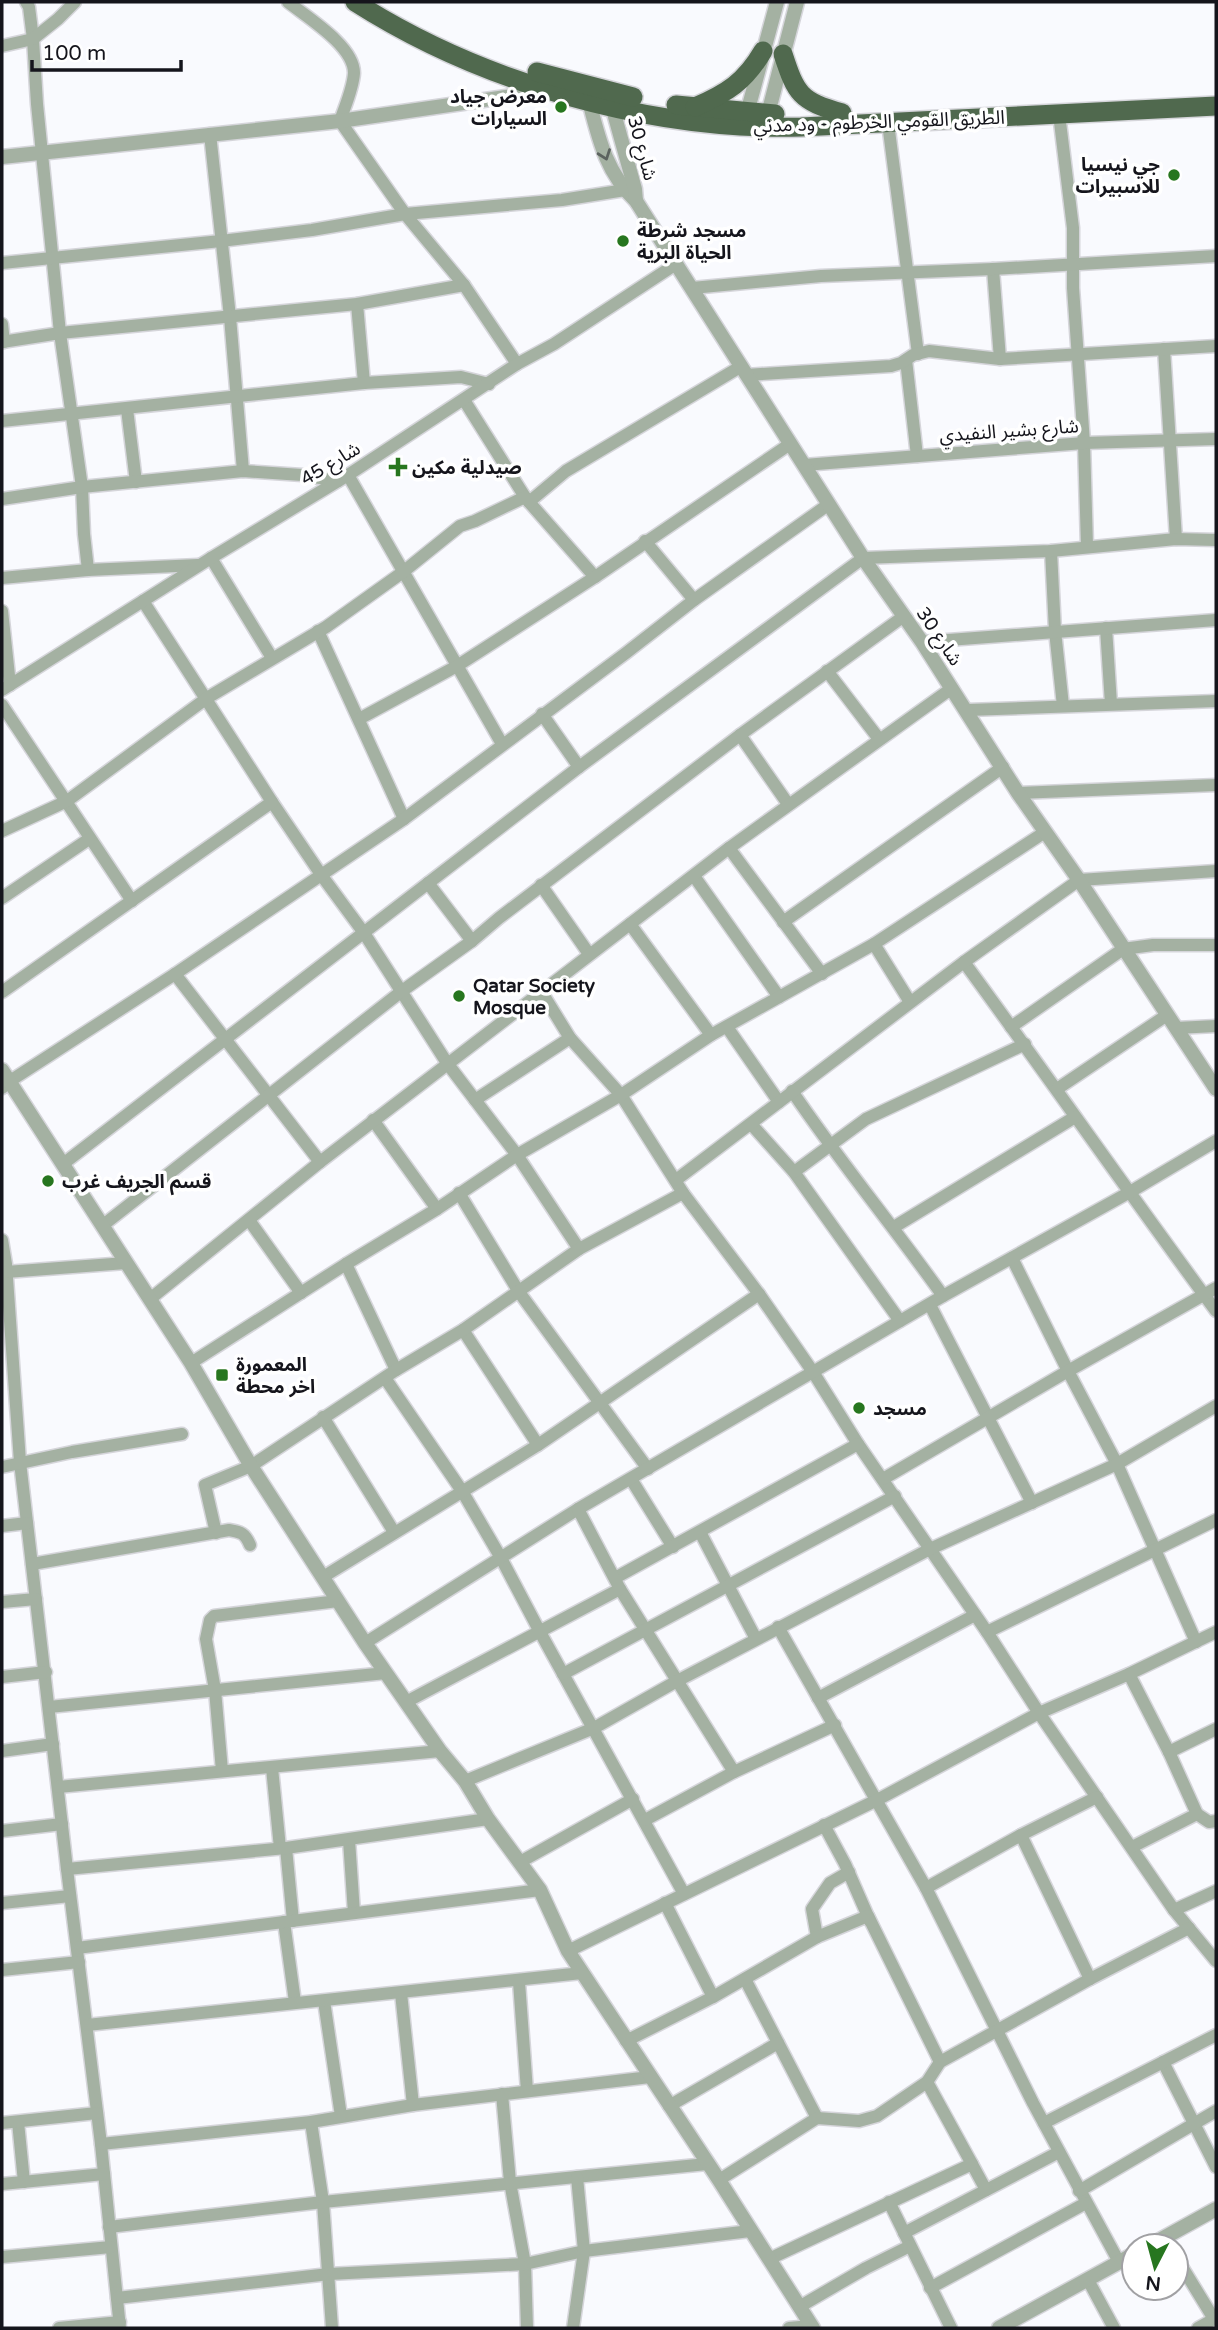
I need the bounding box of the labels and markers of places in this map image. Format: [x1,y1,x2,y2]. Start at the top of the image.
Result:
place label: معرض جياد السيارات [450,86,547,130]
marker: معرض جياد السيارات [553,99,569,115]
place label: جي نيسيا للاسبيرات [1076,154,1160,198]
marker: جي نيسيا للاسبيرات [1166,167,1182,183]
place label: مسجد شرطة الحياة البرية [637,220,746,264]
marker: مسجد شرطة الحياة البرية [615,233,631,249]
place label: صيدلية مكين [412,457,522,479]
marker: صيدلية مكين [390,459,406,475]
place label: Qatar Society Mosque [473,975,596,1020]
marker: Qatar Society Mosque [451,988,467,1004]
place label: قسم الجريف غرب [62,1171,211,1196]
marker: قسم الجريف غرب [40,1173,56,1189]
place label: المعمورة اخر محطة [236,1354,315,1398]
marker: المعمورة اخر محطة [214,1367,230,1383]
place label: مسجد [873,1398,927,1420]
marker: مسجد [851,1400,867,1416]

